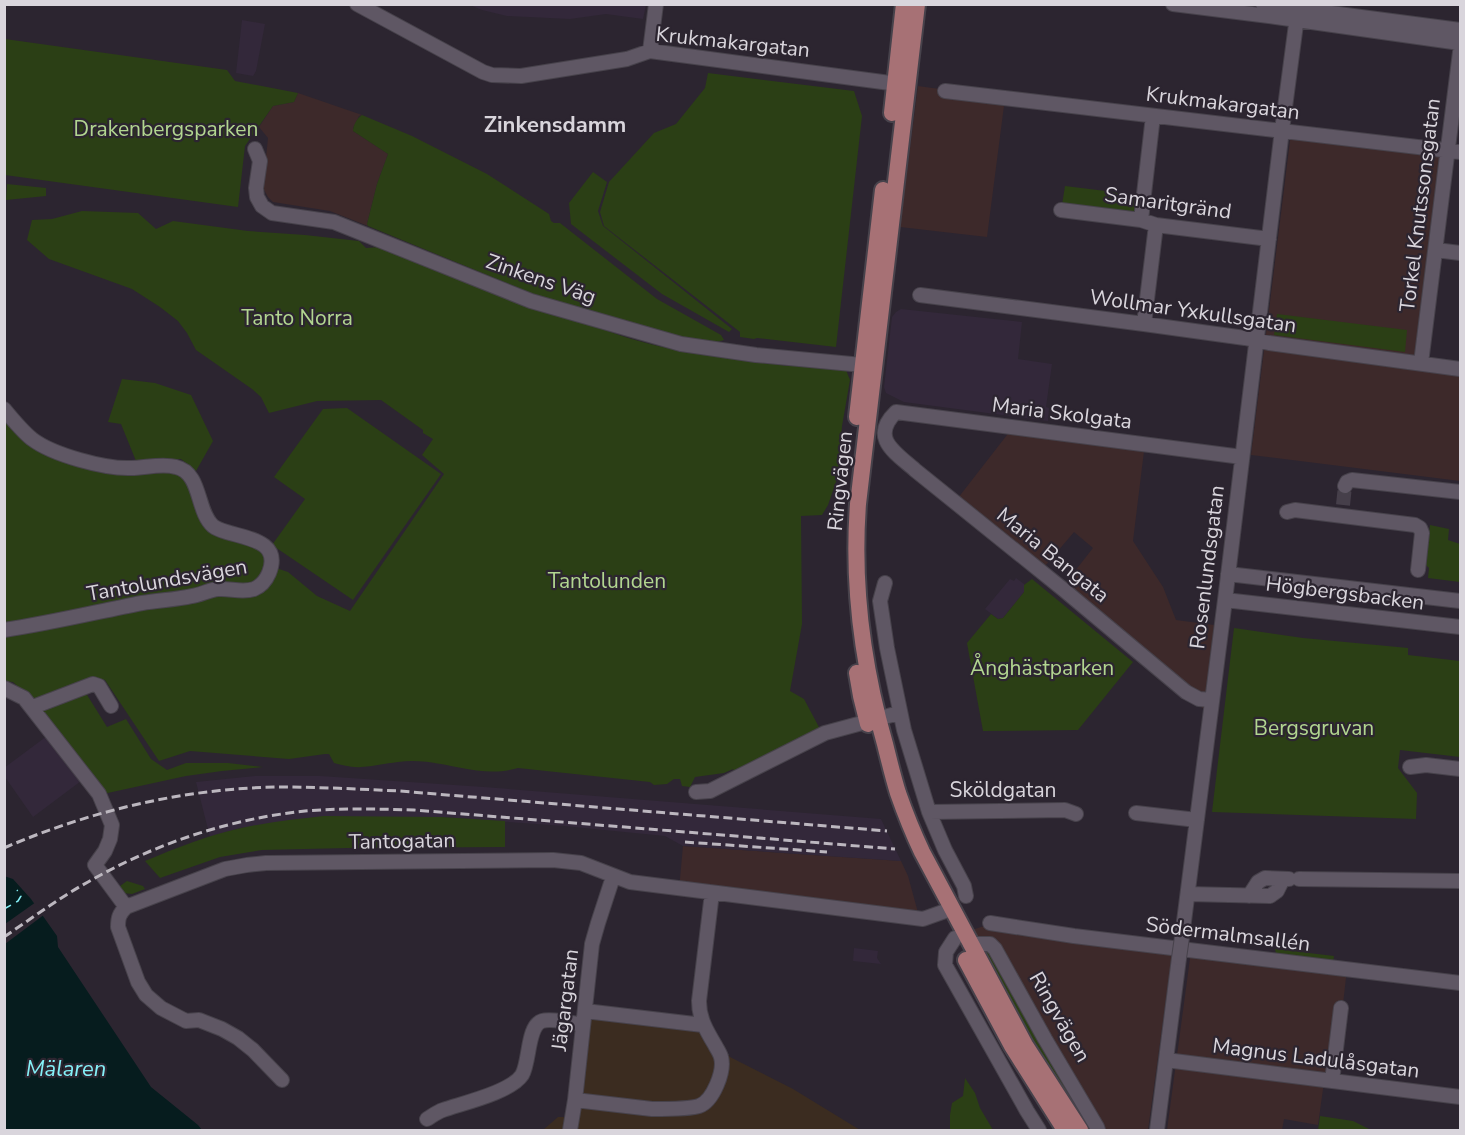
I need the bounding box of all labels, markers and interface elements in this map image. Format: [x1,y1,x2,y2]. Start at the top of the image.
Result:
street label: Krukmakargatan [655,20,811,64]
street label: Krukmakargatan [1144,80,1302,126]
street label: Torkel Knutssonsgatan [1393,97,1447,313]
district label: Zinkensdamm [484,110,626,140]
park label: Drakenbergsparken [74,115,258,143]
street label: Samaritgränd [1103,180,1233,226]
street label: Zinkens Väg [482,247,600,311]
street label: Wollmar Yxkullsgatan [1088,283,1298,339]
park label: Tanto Norra [241,304,353,332]
street label: Maria Skolgata [990,391,1134,435]
street label: Ringvägen [821,430,859,532]
street label: Rosenlundsgatan [1183,484,1231,650]
street label: Maria Bangata [991,501,1115,609]
street label: Tantolundsvägen [85,552,249,608]
park label: Tantolunden [548,567,666,595]
street label: Högbergsbacken [1264,569,1426,617]
park label: Ånghästparken [970,653,1114,682]
park label: Bergsgruvan [1254,714,1374,742]
street label: Sköldgatan [949,776,1057,804]
street label: Tantogatan [348,826,456,856]
street label: Södermalmsallén [1144,910,1312,958]
street label: Jägargatan [545,947,585,1054]
street label: Ringvägen [1023,967,1097,1067]
street label: Magnus Ladulåsgatan [1211,1031,1421,1085]
water label: Mälaren [26,1054,106,1084]

